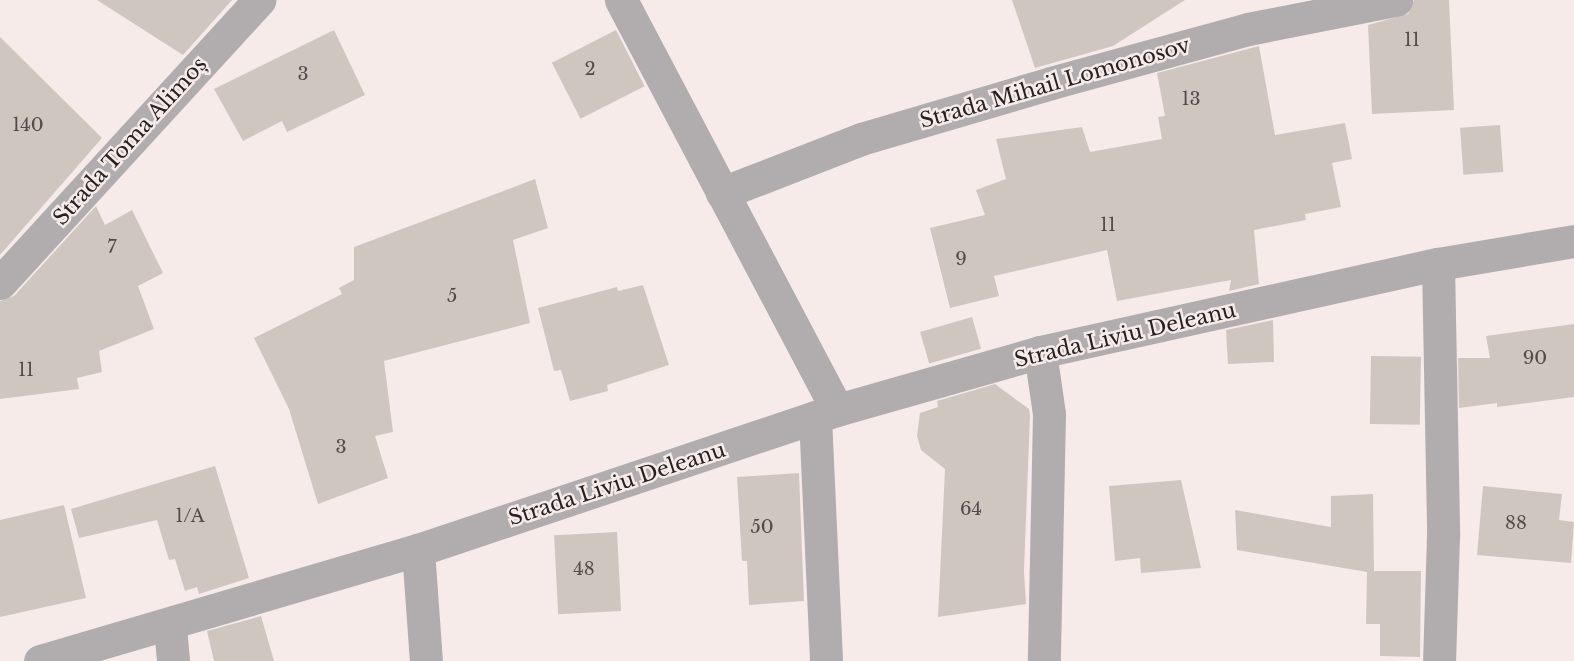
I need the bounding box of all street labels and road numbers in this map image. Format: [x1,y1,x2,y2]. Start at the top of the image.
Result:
street label: Strada Mihail Lomonosov [917,32,1193,134]
street label: Strada Toma Alimoș [47,51,213,231]
street label: Strada Liviu Deleanu [1012,297,1238,373]
street label: Strada Liviu Deleanu [505,437,729,531]

